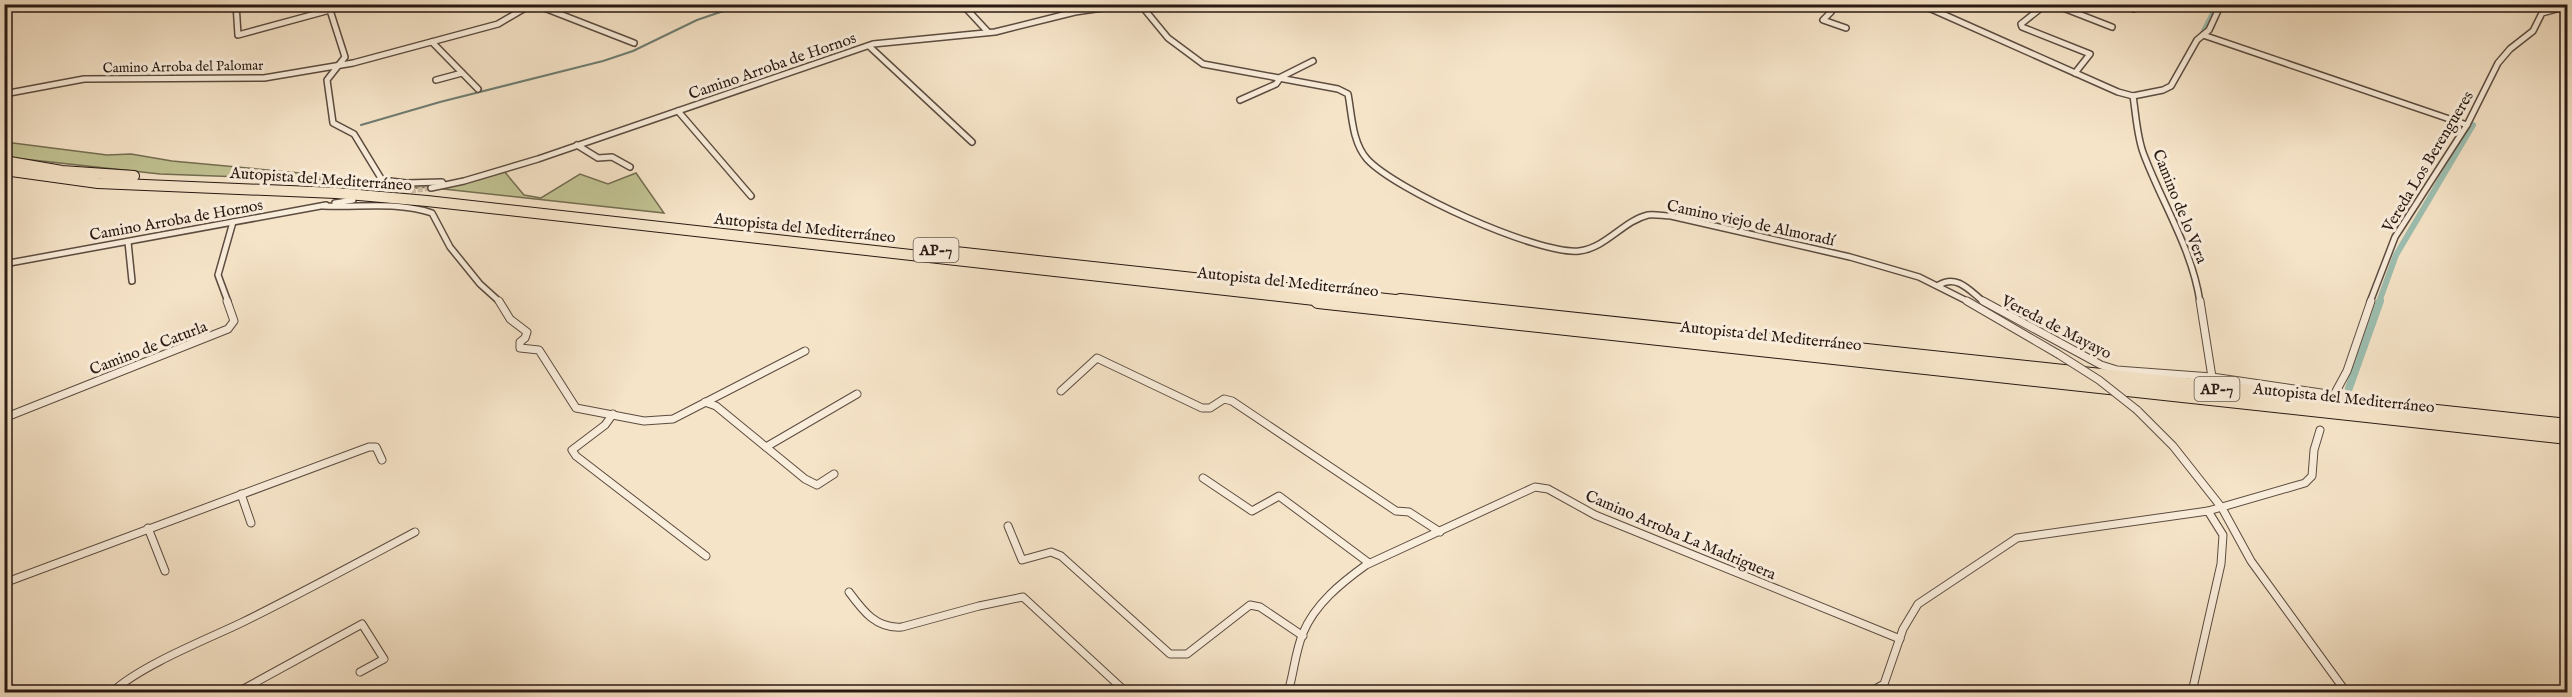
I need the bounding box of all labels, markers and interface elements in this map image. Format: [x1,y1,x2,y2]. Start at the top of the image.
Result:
street label: Camino Arroba de Hornos [686,29,859,105]
street label: Camino Arroba del Palomar [103,57,264,77]
street label: Vereda Los Berengueres [2378,87,2479,237]
street label: Camino de lo Vera [2147,147,2211,267]
street label: Autopista del Mediterráneo [228,164,413,196]
street label: Camino Arroba de Hornos [88,196,265,246]
street label: Camino viejo de Almoradí [1665,196,1838,252]
street label: Autopista del Mediterráneo [712,209,897,249]
road number: AP-7 [914,238,958,262]
street label: Autopista del Mediterráneo [1195,263,1380,303]
street label: Vereda de Mayayo [1997,291,2115,364]
street label: Camino de Caturla [87,317,210,380]
street label: Autopista del Mediterráneo [1678,317,1863,357]
road number: AP-7 [2194,377,2240,401]
street label: Autopista del Mediterráneo [2251,379,2436,419]
street label: Camino Arroba La Madriguera [1582,487,1779,585]

